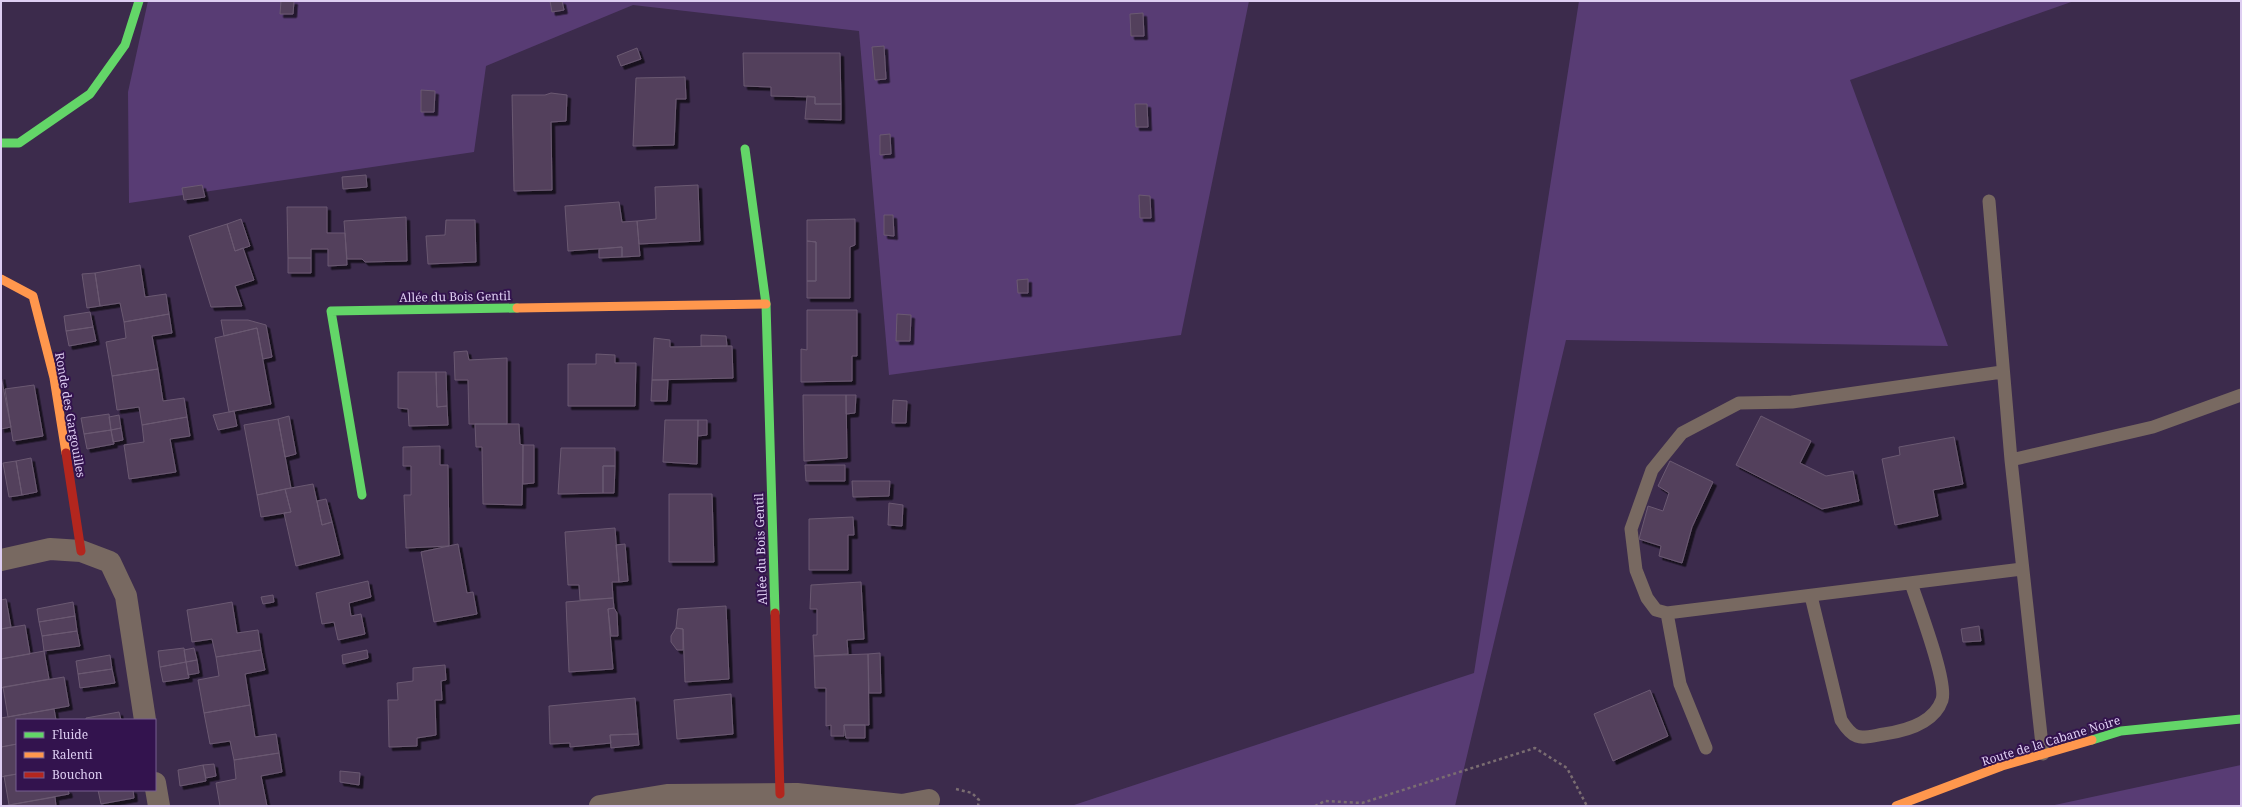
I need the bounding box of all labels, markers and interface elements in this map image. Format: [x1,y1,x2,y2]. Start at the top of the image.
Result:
street label: Allée du Bois Gentil [399,287,511,306]
street label: Ronde des Gargouilles [51,351,90,479]
street label: Allée du Bois Gentil [750,493,771,605]
street label: Route de la Cabane Noire [1979,711,2122,770]
legend [16,719,156,791]
text: Fluide [52,726,88,743]
text: Ralenti [52,746,93,763]
text: Bouchon [52,766,103,783]

